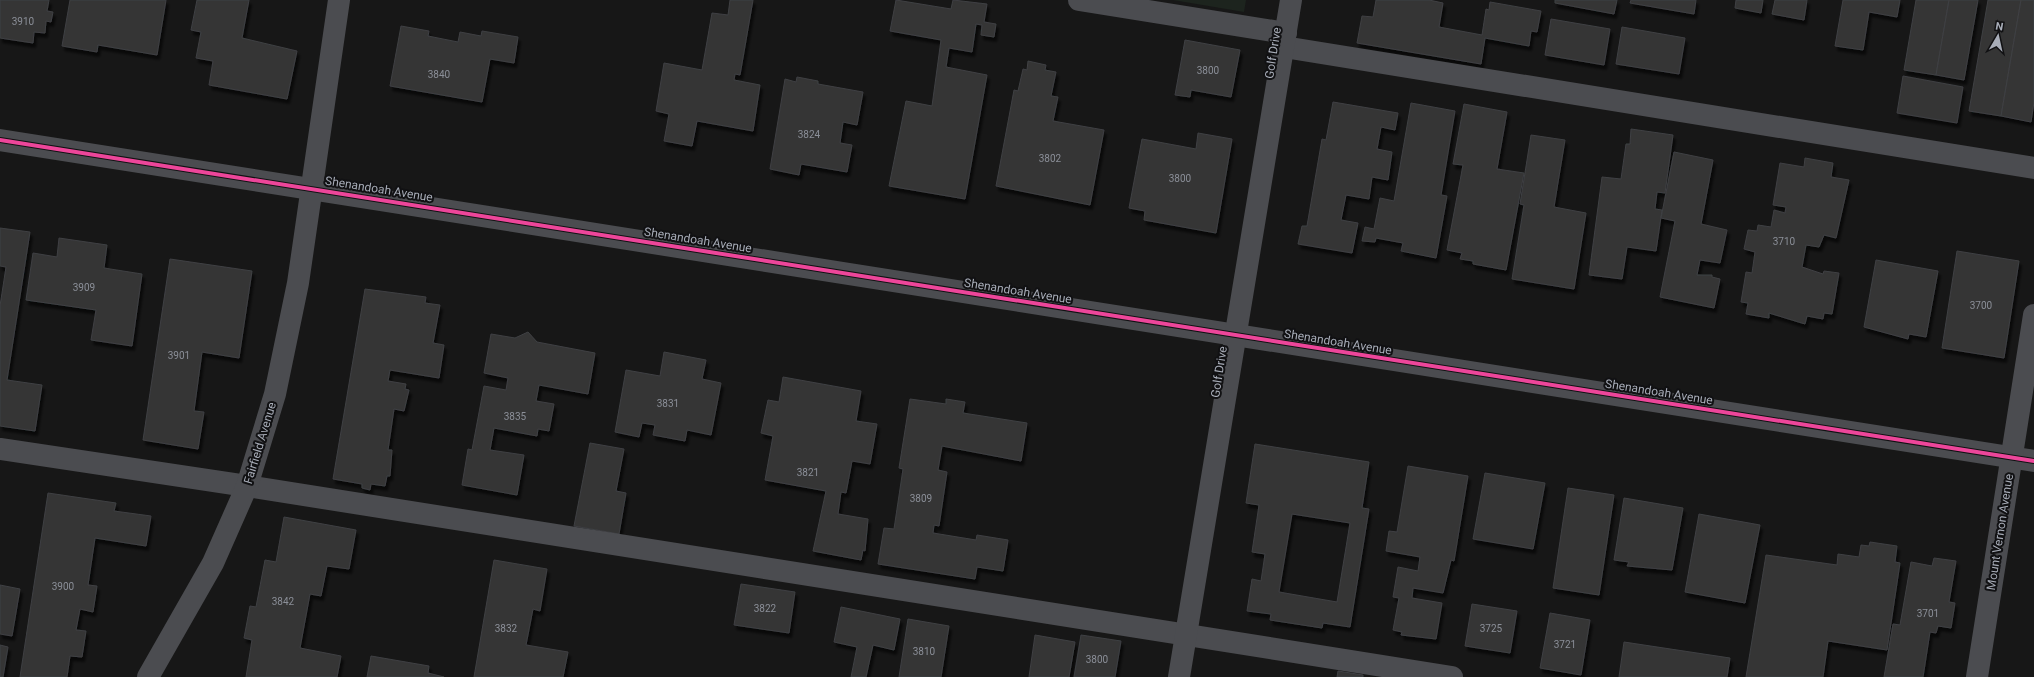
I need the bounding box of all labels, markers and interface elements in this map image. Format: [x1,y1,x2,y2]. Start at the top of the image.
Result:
house number: 3910 [12,16,35,27]
north arrow [1978,16,2018,56]
text: N [1995,20,2005,34]
street label: Golf Drive [1262,26,1284,80]
house number: 3800 [1197,65,1220,76]
house number: 3840 [428,69,451,80]
house number: 3824 [798,129,821,140]
house number: 3802 [1039,153,1062,164]
house number: 3800 [1169,173,1192,184]
street label: Shenandoah Avenue [324,174,434,204]
street label: Shenandoah Avenue [643,225,753,255]
house number: 3710 [1773,236,1796,247]
street label: Shenandoah Avenue [963,276,1073,306]
house number: 3909 [73,282,95,293]
house number: 3700 [1970,300,1993,311]
street label: Shenandoah Avenue [1283,327,1393,357]
street label: Golf Drive [1208,345,1230,399]
house number: 3901 [168,350,190,361]
street label: Shenandoah Avenue [1604,377,1714,407]
house number: 3831 [657,398,679,409]
street label: Fairfield Avenue [241,400,279,486]
house number: 3835 [504,411,527,422]
house number: 3821 [797,467,819,478]
street label: Mount Vernon Avenue [1984,473,2016,591]
house number: 3809 [910,493,932,504]
house number: 3900 [52,581,75,592]
house number: 3842 [272,596,295,607]
house number: 3822 [754,603,777,614]
house number: 3701 [1917,608,1939,619]
house number: 3832 [495,623,518,634]
house number: 3725 [1480,623,1503,634]
house number: 3721 [1554,639,1576,650]
house number: 3810 [913,646,936,657]
house number: 3800 [1086,654,1109,665]

